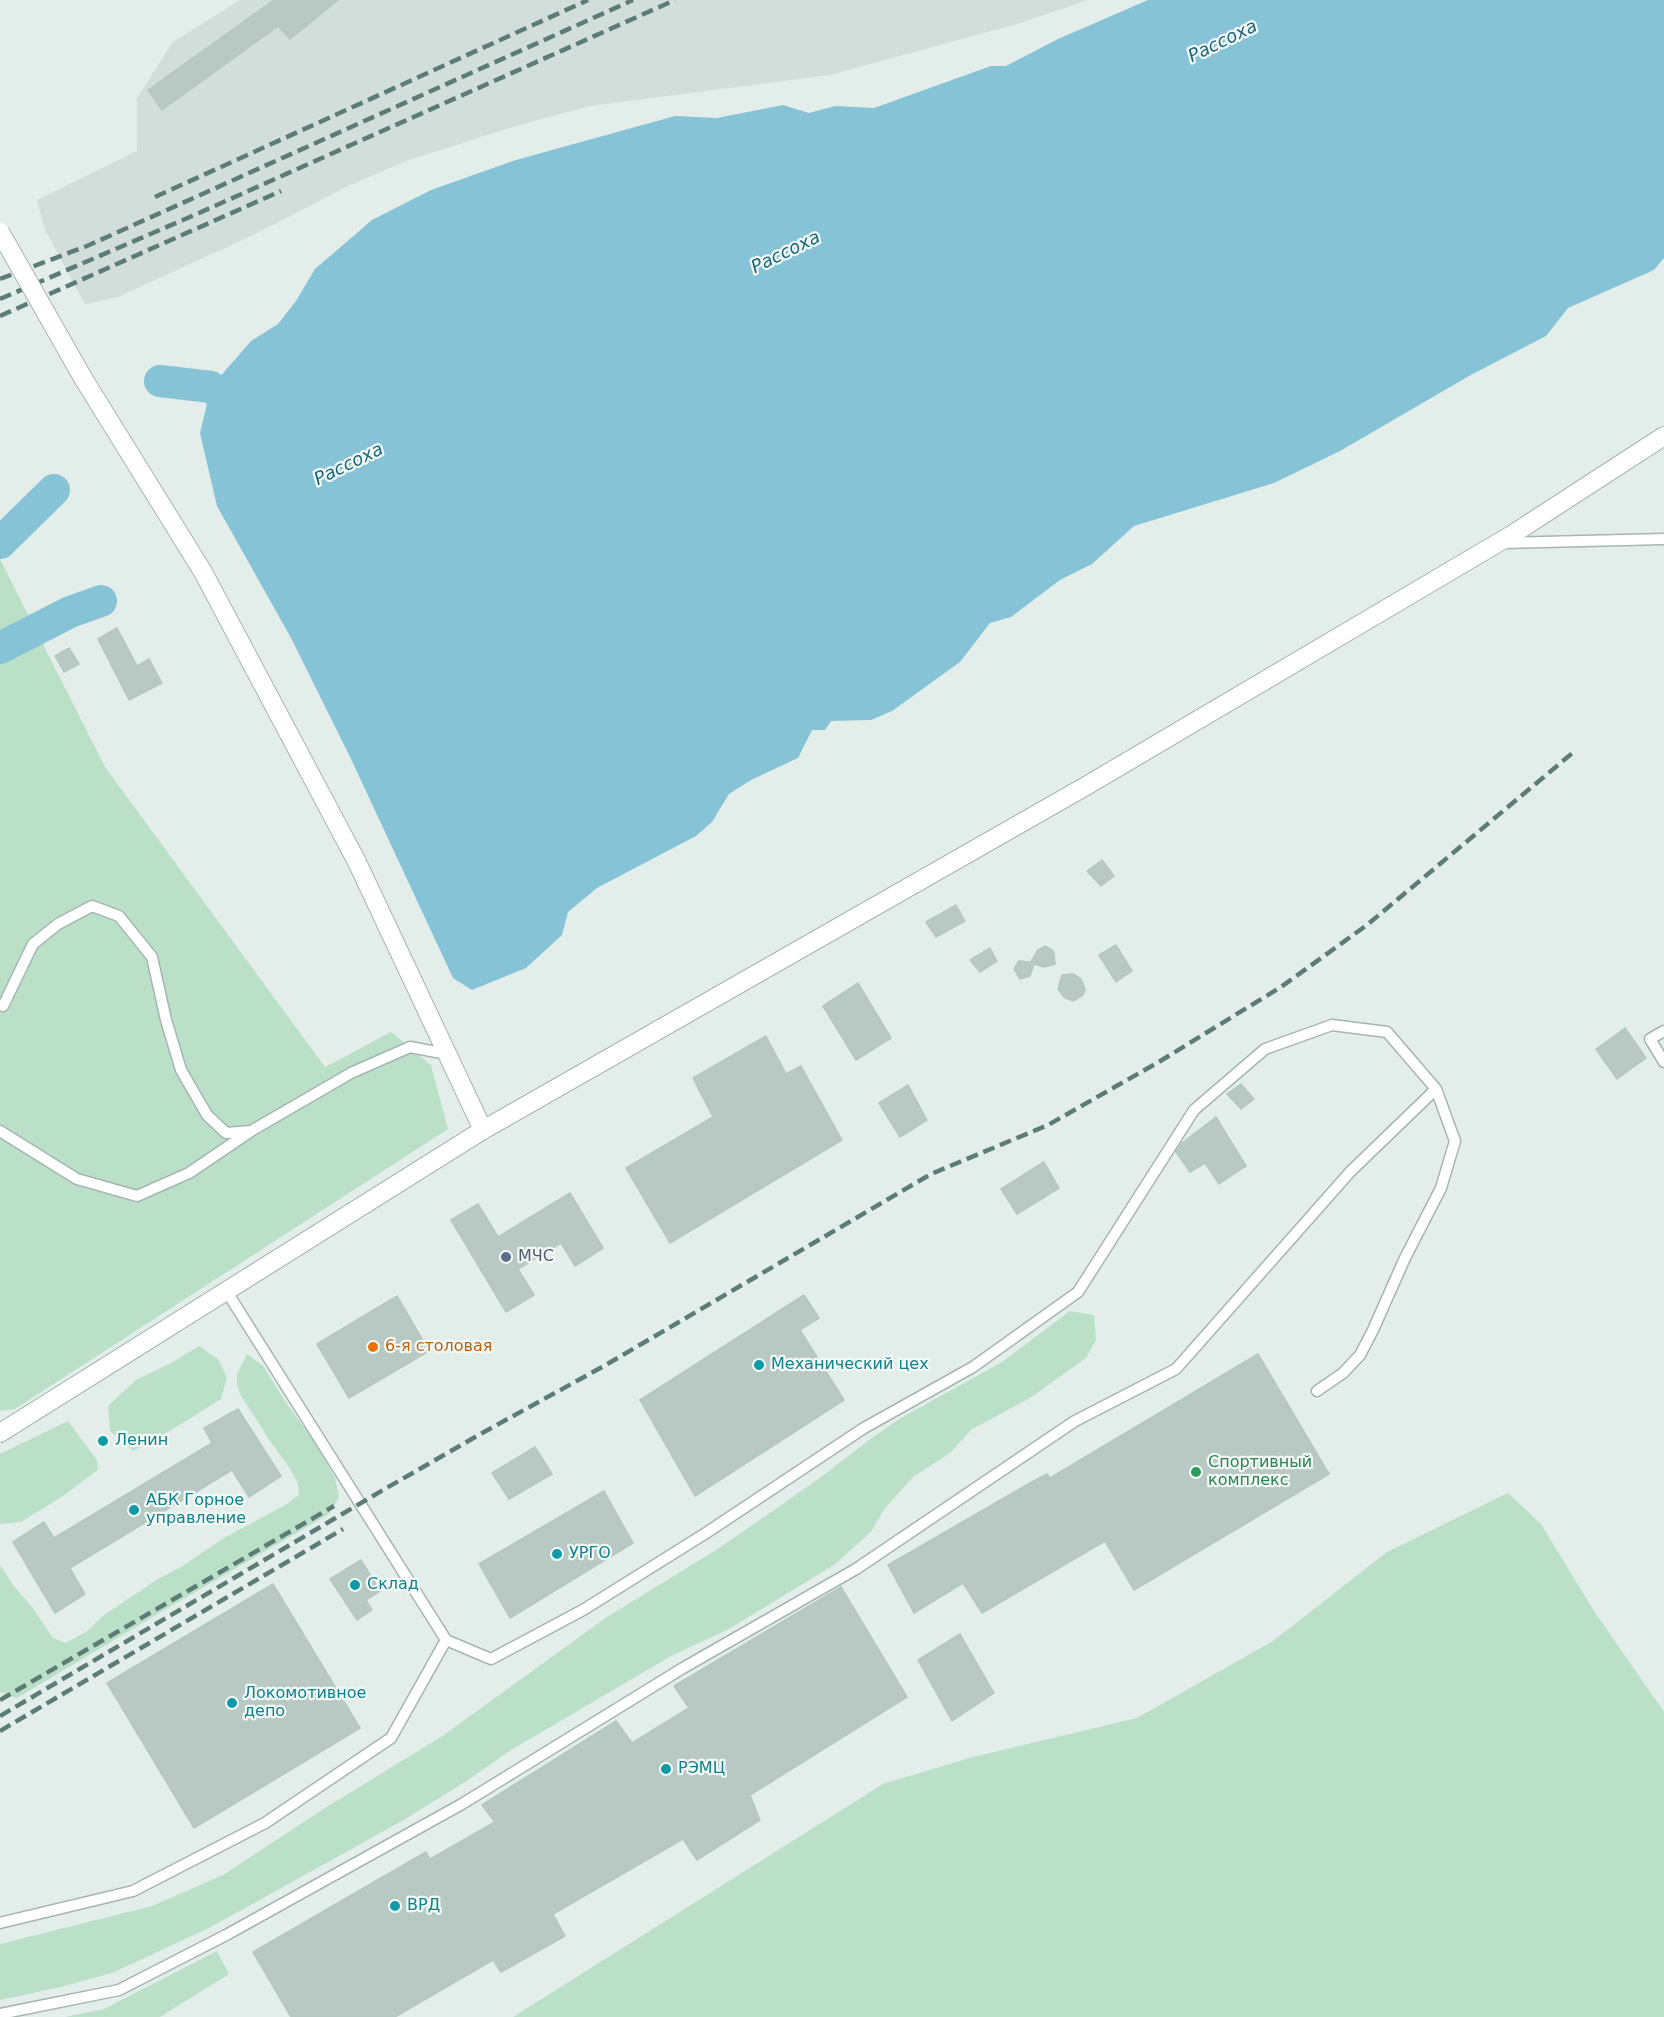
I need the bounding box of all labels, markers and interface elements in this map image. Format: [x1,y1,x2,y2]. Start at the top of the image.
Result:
water label: Рассоха [1185,16,1261,68]
water label: Рассоха [748,227,824,279]
water label: Рассоха [311,439,387,491]
place label: МЧС [518,1247,554,1267]
marker: МЧС [499,1250,513,1264]
place label: 6-я столовая [385,1337,492,1357]
marker: 6-я столовая [366,1340,380,1354]
place label: Механический цех [771,1355,929,1375]
marker: Механический цех [752,1358,766,1372]
place label: Ленин [115,1431,168,1451]
marker: Ленин [96,1434,110,1448]
place label: Спортивный комплекс [1208,1453,1312,1491]
marker: Спортивный комплекс [1189,1465,1203,1479]
place label: АБК Горное управление [146,1491,246,1529]
marker: АБК Горное управление [127,1503,141,1517]
place label: УРГО [569,1544,611,1564]
marker: УРГО [550,1547,564,1561]
place label: Склад [367,1575,419,1595]
marker: Склад [348,1578,362,1592]
place label: Локомотивное депо [244,1684,366,1722]
marker: Локомотивное депо [225,1696,239,1710]
place label: РЭМЦ [678,1759,725,1779]
marker: РЭМЦ [659,1762,673,1776]
place label: ВРД [407,1896,440,1916]
marker: ВРД [388,1899,402,1913]

